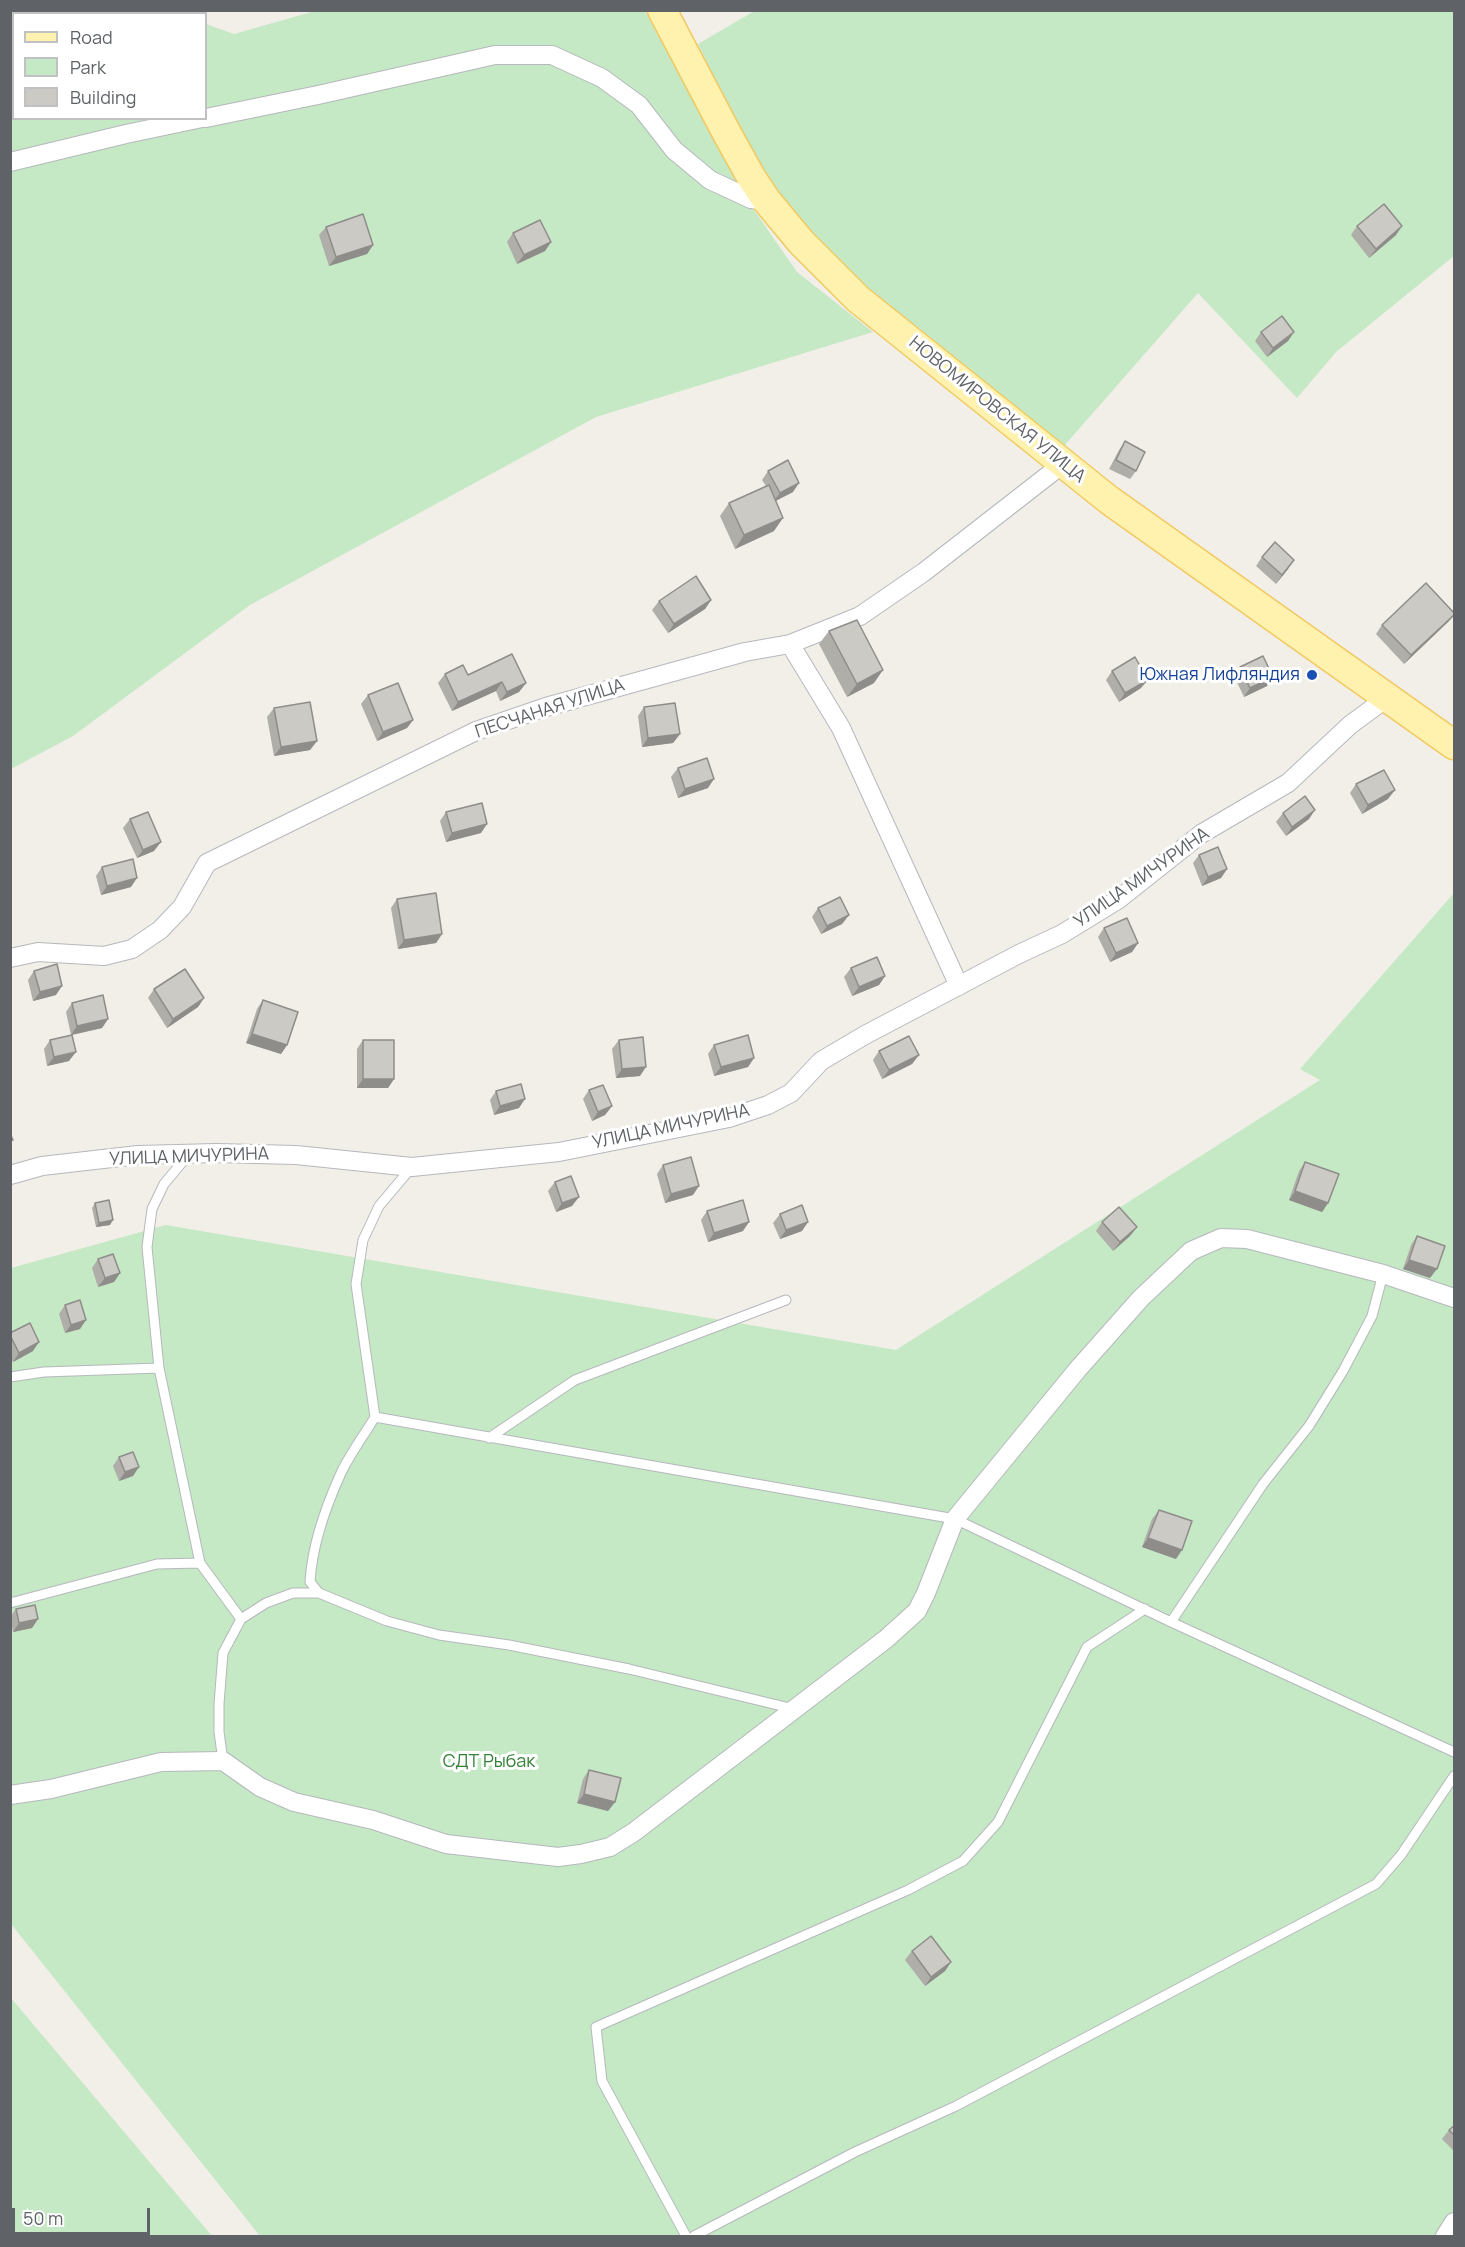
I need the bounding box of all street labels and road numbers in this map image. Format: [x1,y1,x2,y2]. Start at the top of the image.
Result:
street label: НОВОМИРОВСКАЯ УЛИЦА [904,332,1090,488]
street label: ПЕСЧАНАЯ УЛИЦА [473,675,627,743]
street label: УЛИЦА МИЧУРИНА [1070,823,1214,933]
street label: УЛИЦА МИЧУРИНА [591,1100,751,1154]
street label: УЛИЦА МИЧУРИНА [109,1143,269,1171]

